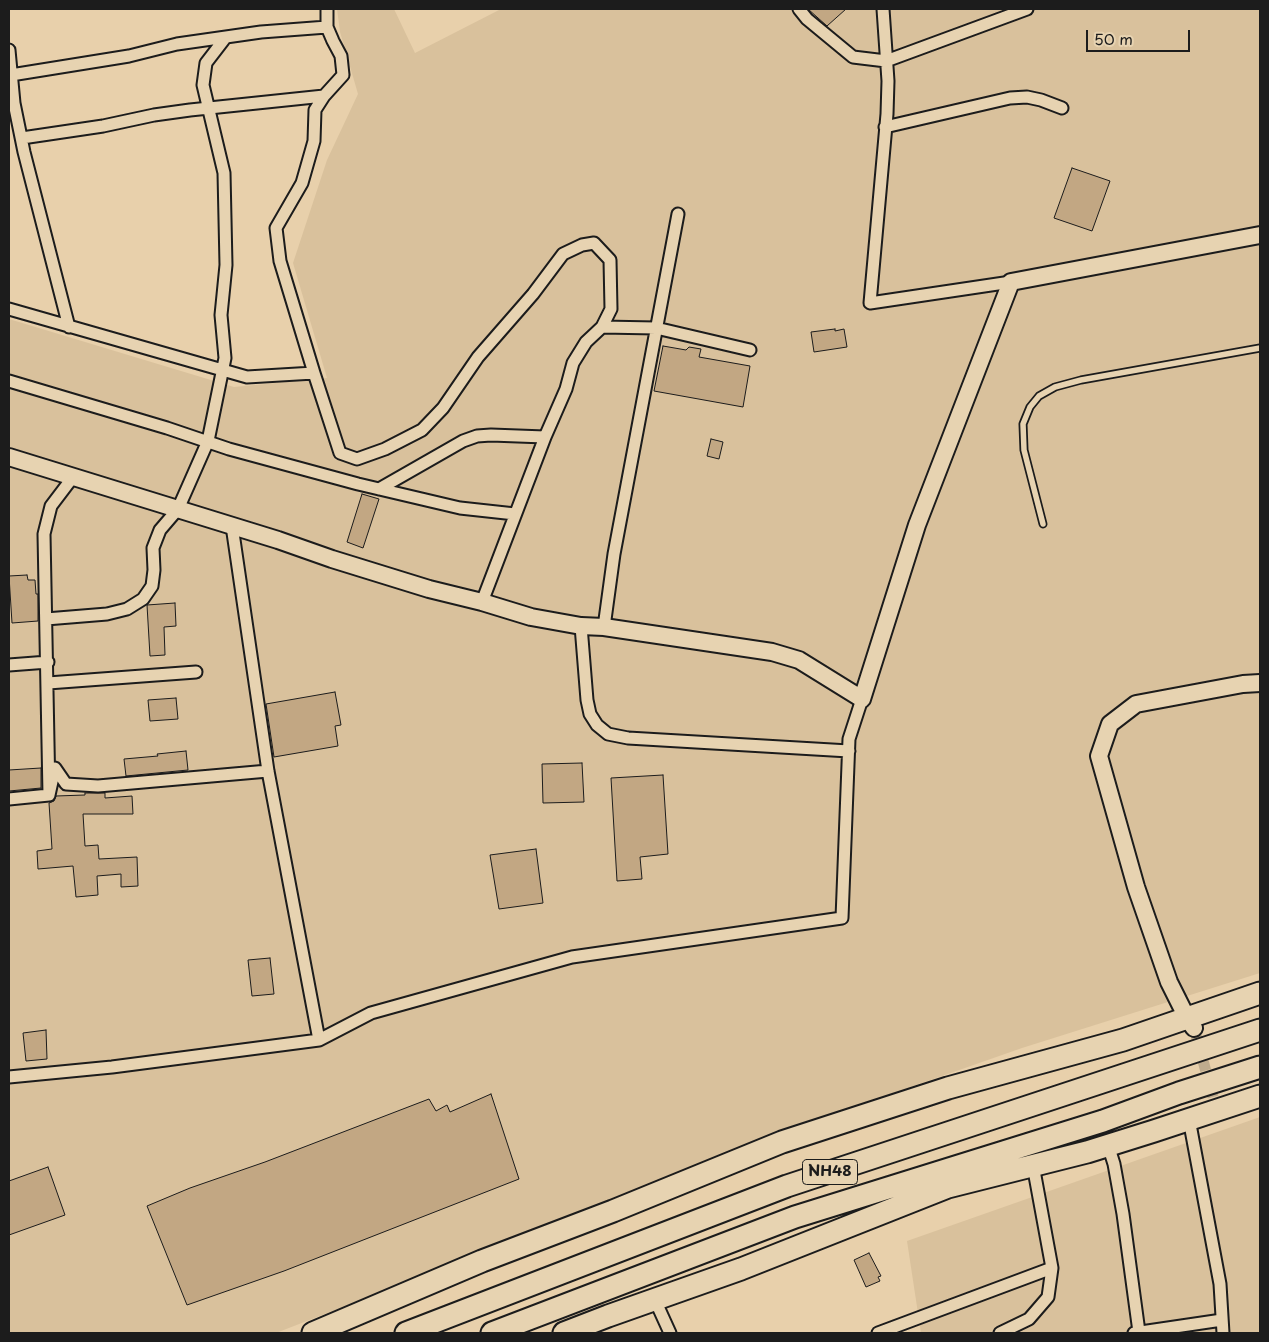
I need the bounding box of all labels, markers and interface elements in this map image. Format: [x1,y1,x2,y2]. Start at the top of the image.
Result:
scale bar [1089,20,1193,52]
text: 50 m [1094,27,1133,50]
road number: NH48 [802,1160,858,1184]

